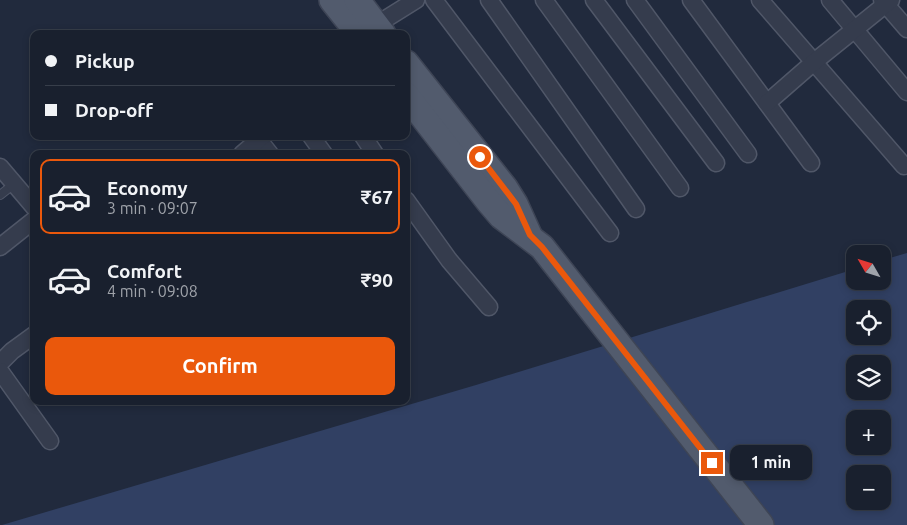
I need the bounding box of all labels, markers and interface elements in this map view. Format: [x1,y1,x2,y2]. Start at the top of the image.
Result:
text: Pickup [75,50,135,72]
text: Drop-off [75,99,153,121]
route start [469,146,491,168]
icon: car [47,174,92,219]
text: Economy [107,177,188,199]
text: ₹67 [361,186,393,208]
text: 3 min · 09:07 [107,199,198,217]
north arrow [846,245,891,290]
map controls [846,245,891,510]
icon: car [47,257,92,302]
text: Comfort [107,260,182,282]
text: ₹90 [361,269,393,291]
text: 4 min · 09:08 [107,282,198,300]
button: locate [846,300,891,345]
button: Confirm [45,337,395,395]
button: layers [846,355,891,400]
button: + [846,410,891,455]
callout: 1 min [730,446,812,480]
route end [701,452,723,474]
text: 1 min [751,453,791,471]
button: − [846,465,891,510]

